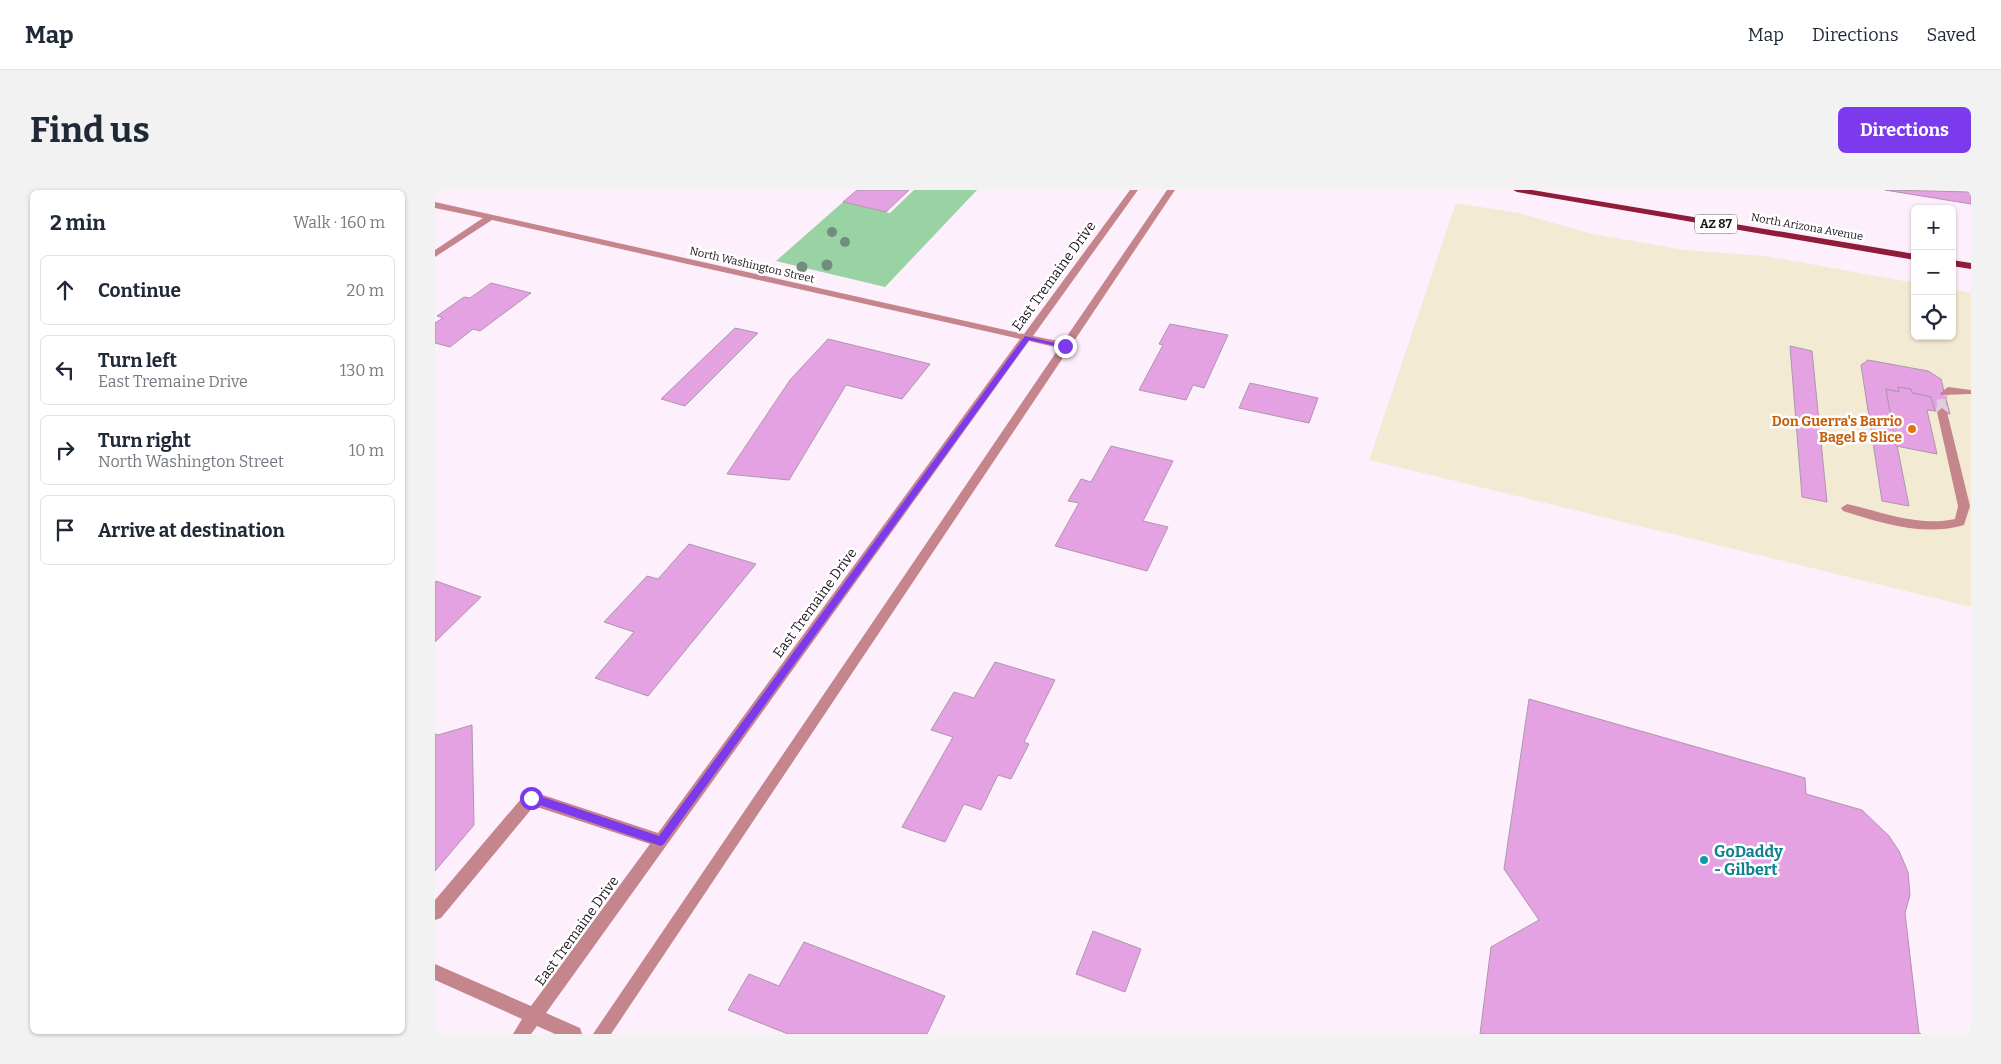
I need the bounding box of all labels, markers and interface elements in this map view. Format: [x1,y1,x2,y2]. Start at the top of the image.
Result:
text: Map [25,21,74,49]
text: Map [1748,24,1784,46]
text: Directions [1812,24,1899,46]
text: Saved [1927,24,1976,46]
button: Directions [1838,107,1971,153]
text: Find us [30,109,150,151]
map controls [1911,205,1956,340]
button: + [1911,205,1956,250]
text: 2 min [50,210,106,236]
street label: North Arizona Avenue [1750,211,1864,243]
text: Walk · 160 m [293,213,385,232]
road number: AZ 87 [1695,214,1737,234]
street label: East Tremaine Drive [1009,218,1099,334]
street label: North Washington Street [688,244,816,286]
button: − [1911,250,1956,295]
icon: ahead [51,276,79,304]
text: Continue [98,279,181,302]
text: 20 m [347,281,384,300]
button: locate [1911,295,1956,340]
route end [1054,335,1077,358]
text: Turn left [98,349,177,372]
icon: left [51,356,79,384]
text: 130 m [340,361,384,380]
text: East Tremaine Drive [98,372,248,391]
place label: Don Guerra's Barrio Bagel & Slice [1772,413,1902,446]
marker: Don Guerra's Barrio Bagel & Slice [1906,423,1918,435]
text: Turn right [98,429,191,452]
icon: right [51,436,79,464]
text: 10 m [349,441,384,460]
text: North Washington Street [98,452,284,471]
icon: arrive [51,516,79,544]
text: Arrive at destination [98,519,285,542]
street label: East Tremaine Drive [770,545,860,661]
route start [520,787,543,810]
place label: GoDaddy - Gilbert [1714,842,1783,879]
marker: GoDaddy - Gilbert [1698,854,1710,866]
street label: East Tremaine Drive [532,873,622,989]

